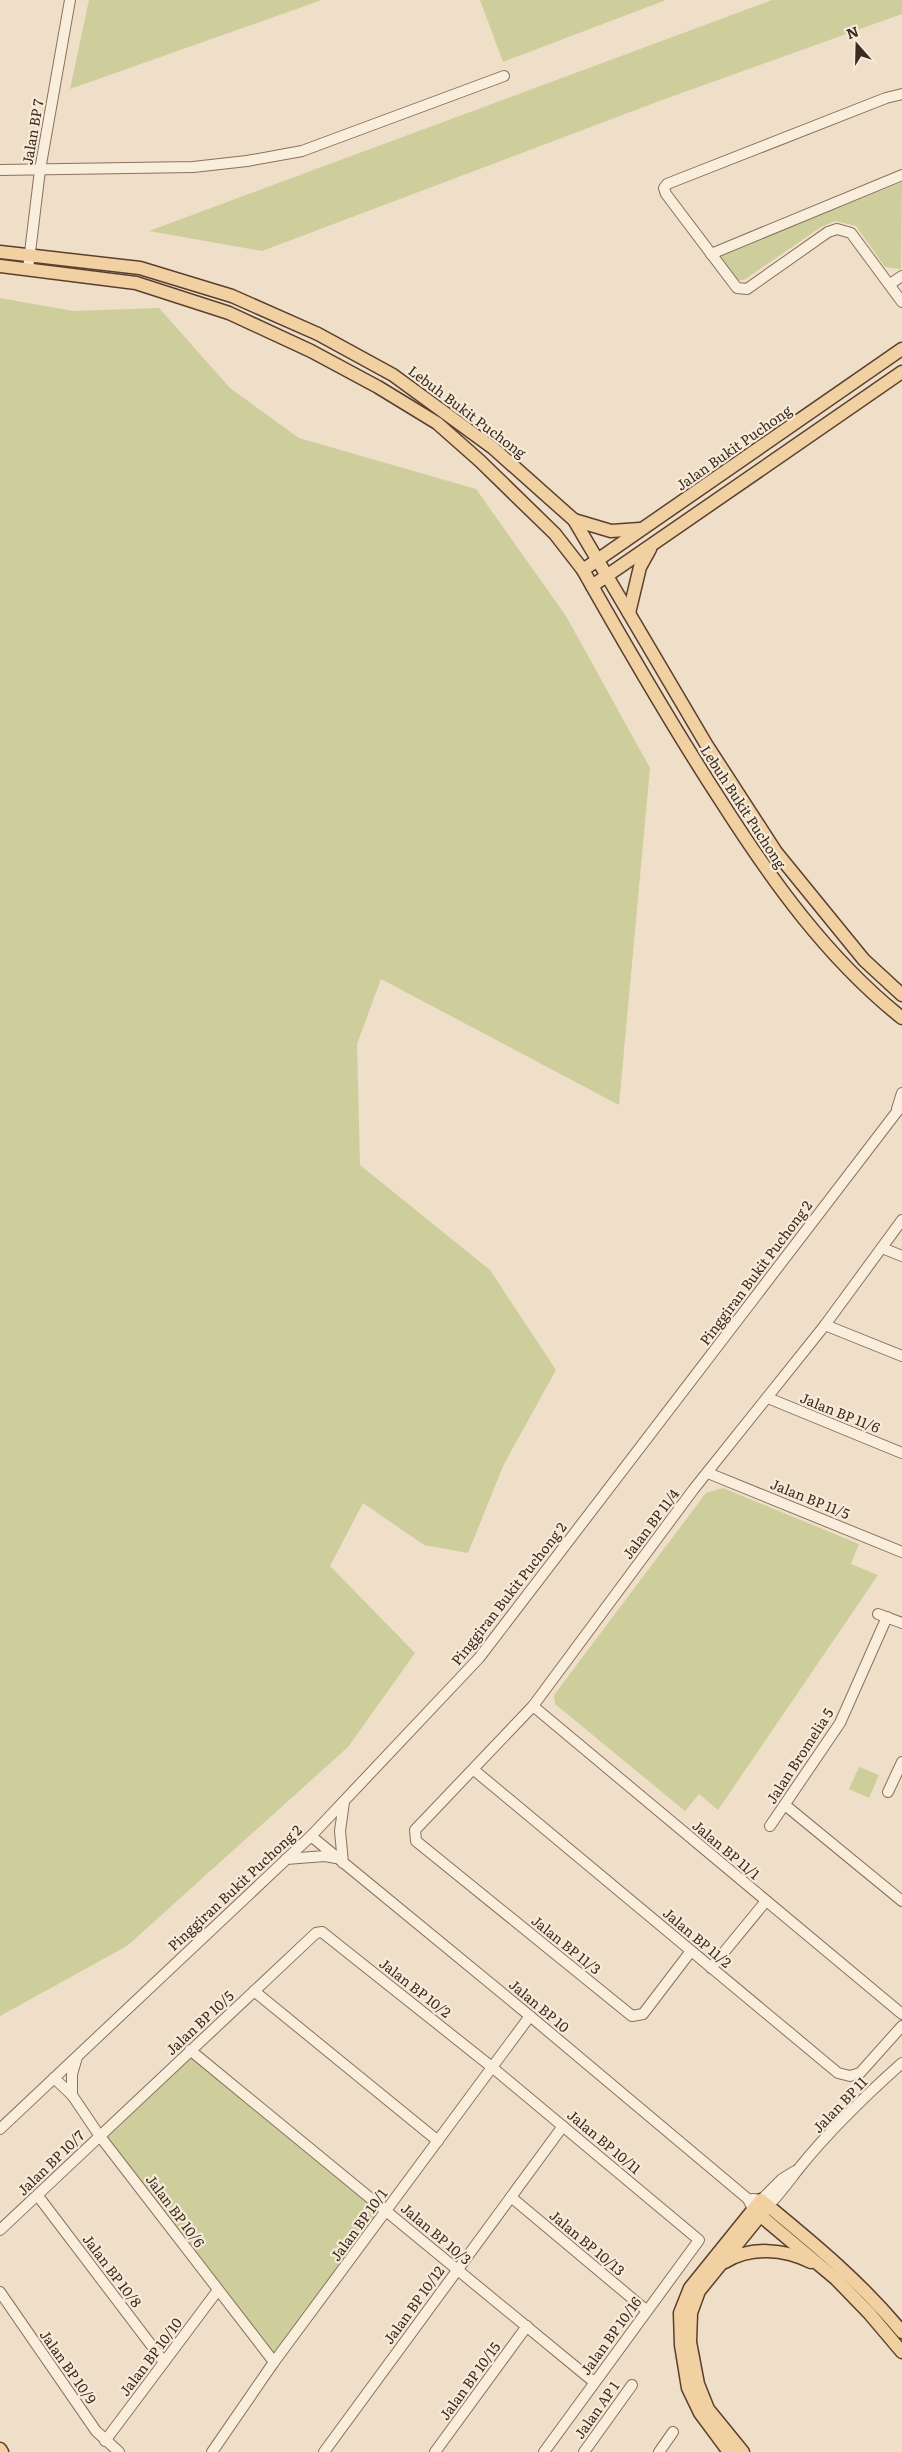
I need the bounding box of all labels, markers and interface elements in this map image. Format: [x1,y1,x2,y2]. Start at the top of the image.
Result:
north arrow [832,20,882,70]
text: N [843,20,861,43]
street label: Jalan BP 7 [16,97,48,166]
street label: Lebuh Bukit Puchong [404,360,531,462]
street label: Jalan Bukit Puchong [672,400,795,495]
street label: Lebuh Bukit Puchong [697,741,791,872]
street label: Pinggiran Bukit Puchong 2 [694,1196,816,1349]
street label: Jalan BP 11/6 [798,1387,884,1437]
street label: Jalan BP 11/5 [768,1473,853,1523]
street label: Jalan BP 11/4 [617,1484,683,1563]
street label: Pinggiran Bukit Puchong 2 [446,1518,570,1669]
street label: Jalan Bromelia 5 [761,1704,838,1807]
street label: Jalan BP 11/1 [689,1815,765,1884]
street label: Pinggiran Bukit Puchong 2 [163,1820,306,1955]
street label: Jalan BP 11/2 [659,1903,736,1972]
street label: Jalan BP 11/3 [528,1910,606,1978]
street label: Jalan BP 10/2 [375,1953,456,2022]
street label: Jalan BP 10 [505,1974,574,2036]
street label: Jalan BP 10/5 [161,1986,238,2059]
street label: Jalan BP 11 [807,2072,871,2137]
street label: Jalan BP 10/11 [564,2104,646,2178]
street label: Jalan BP 10/7 [12,2125,88,2199]
street label: Jalan BP 10/6 [142,2170,210,2251]
street label: Jalan BP 10/1 [325,2184,391,2265]
street label: Jalan BP 10/3 [397,2198,476,2269]
street label: Jalan BP 10/13 [546,2205,629,2280]
street label: Jalan BP 10/8 [79,2230,147,2311]
street label: Jalan BP 10/12 [378,2261,448,2348]
street label: Jalan BP 10/16 [575,2292,646,2379]
street label: Jalan BP 10/10 [114,2313,186,2400]
street label: Jalan BP 10/9 [36,2325,102,2408]
street label: Jalan BP 10/15 [434,2337,504,2424]
street label: Jalan AP 1 [569,2376,624,2442]

